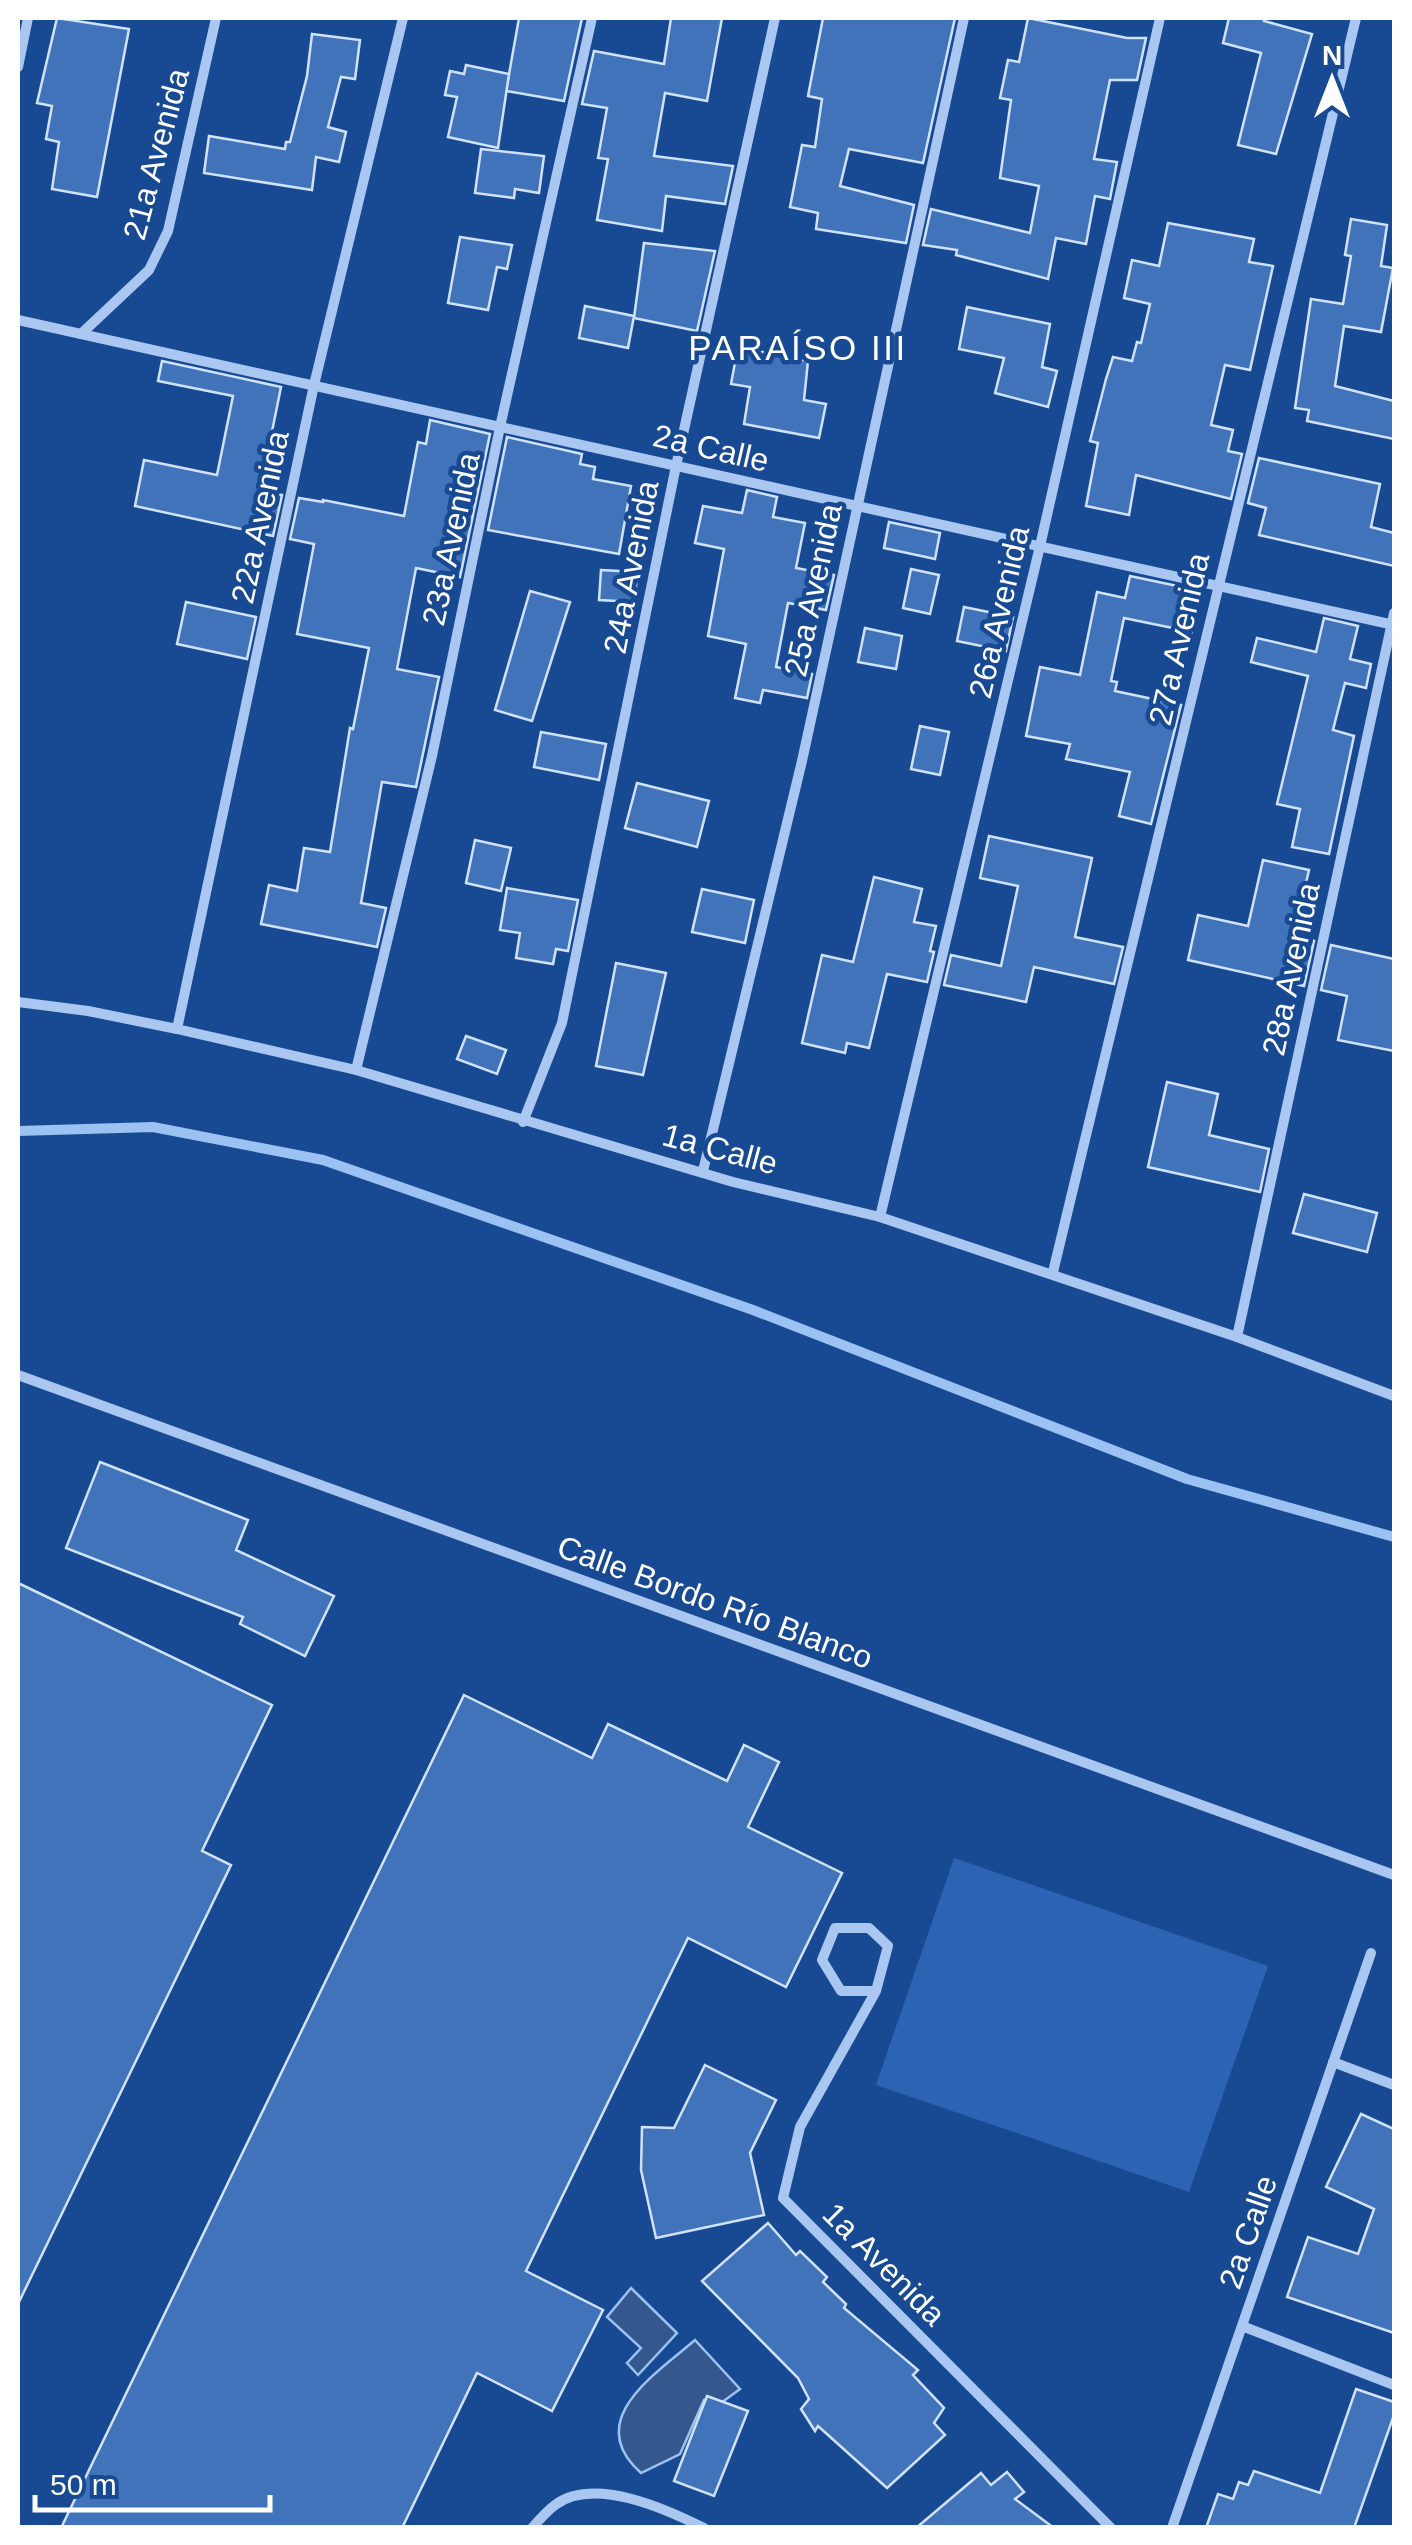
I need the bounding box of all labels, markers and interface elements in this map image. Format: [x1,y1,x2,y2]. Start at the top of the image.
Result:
north arrow [1282,30,1382,130]
text: N [1322,40,1342,71]
street label: 21a Avenida [116,64,196,243]
district label: PARAÍSO III [688,328,908,367]
street label: 2a Calle [650,417,772,479]
street label: 22a Avenida [224,427,296,607]
street label: 23a Avenida [415,449,487,629]
street label: 24a Avenida [597,477,665,657]
street label: 25a Avenida [777,500,849,680]
street label: 26a Avenida [962,522,1036,702]
street label: 27a Avenida [1142,549,1216,729]
street label: 28a Avenida [1255,879,1327,1059]
street label: 1a Calle [659,1116,781,1182]
street label: Calle Bordo Río Blanco [553,1528,877,1676]
street label: 2a Calle [1212,2171,1284,2293]
street label: 1a Avenida [815,2195,953,2333]
scale bar [35,2450,270,2512]
text: 50 m [50,2468,117,2501]

